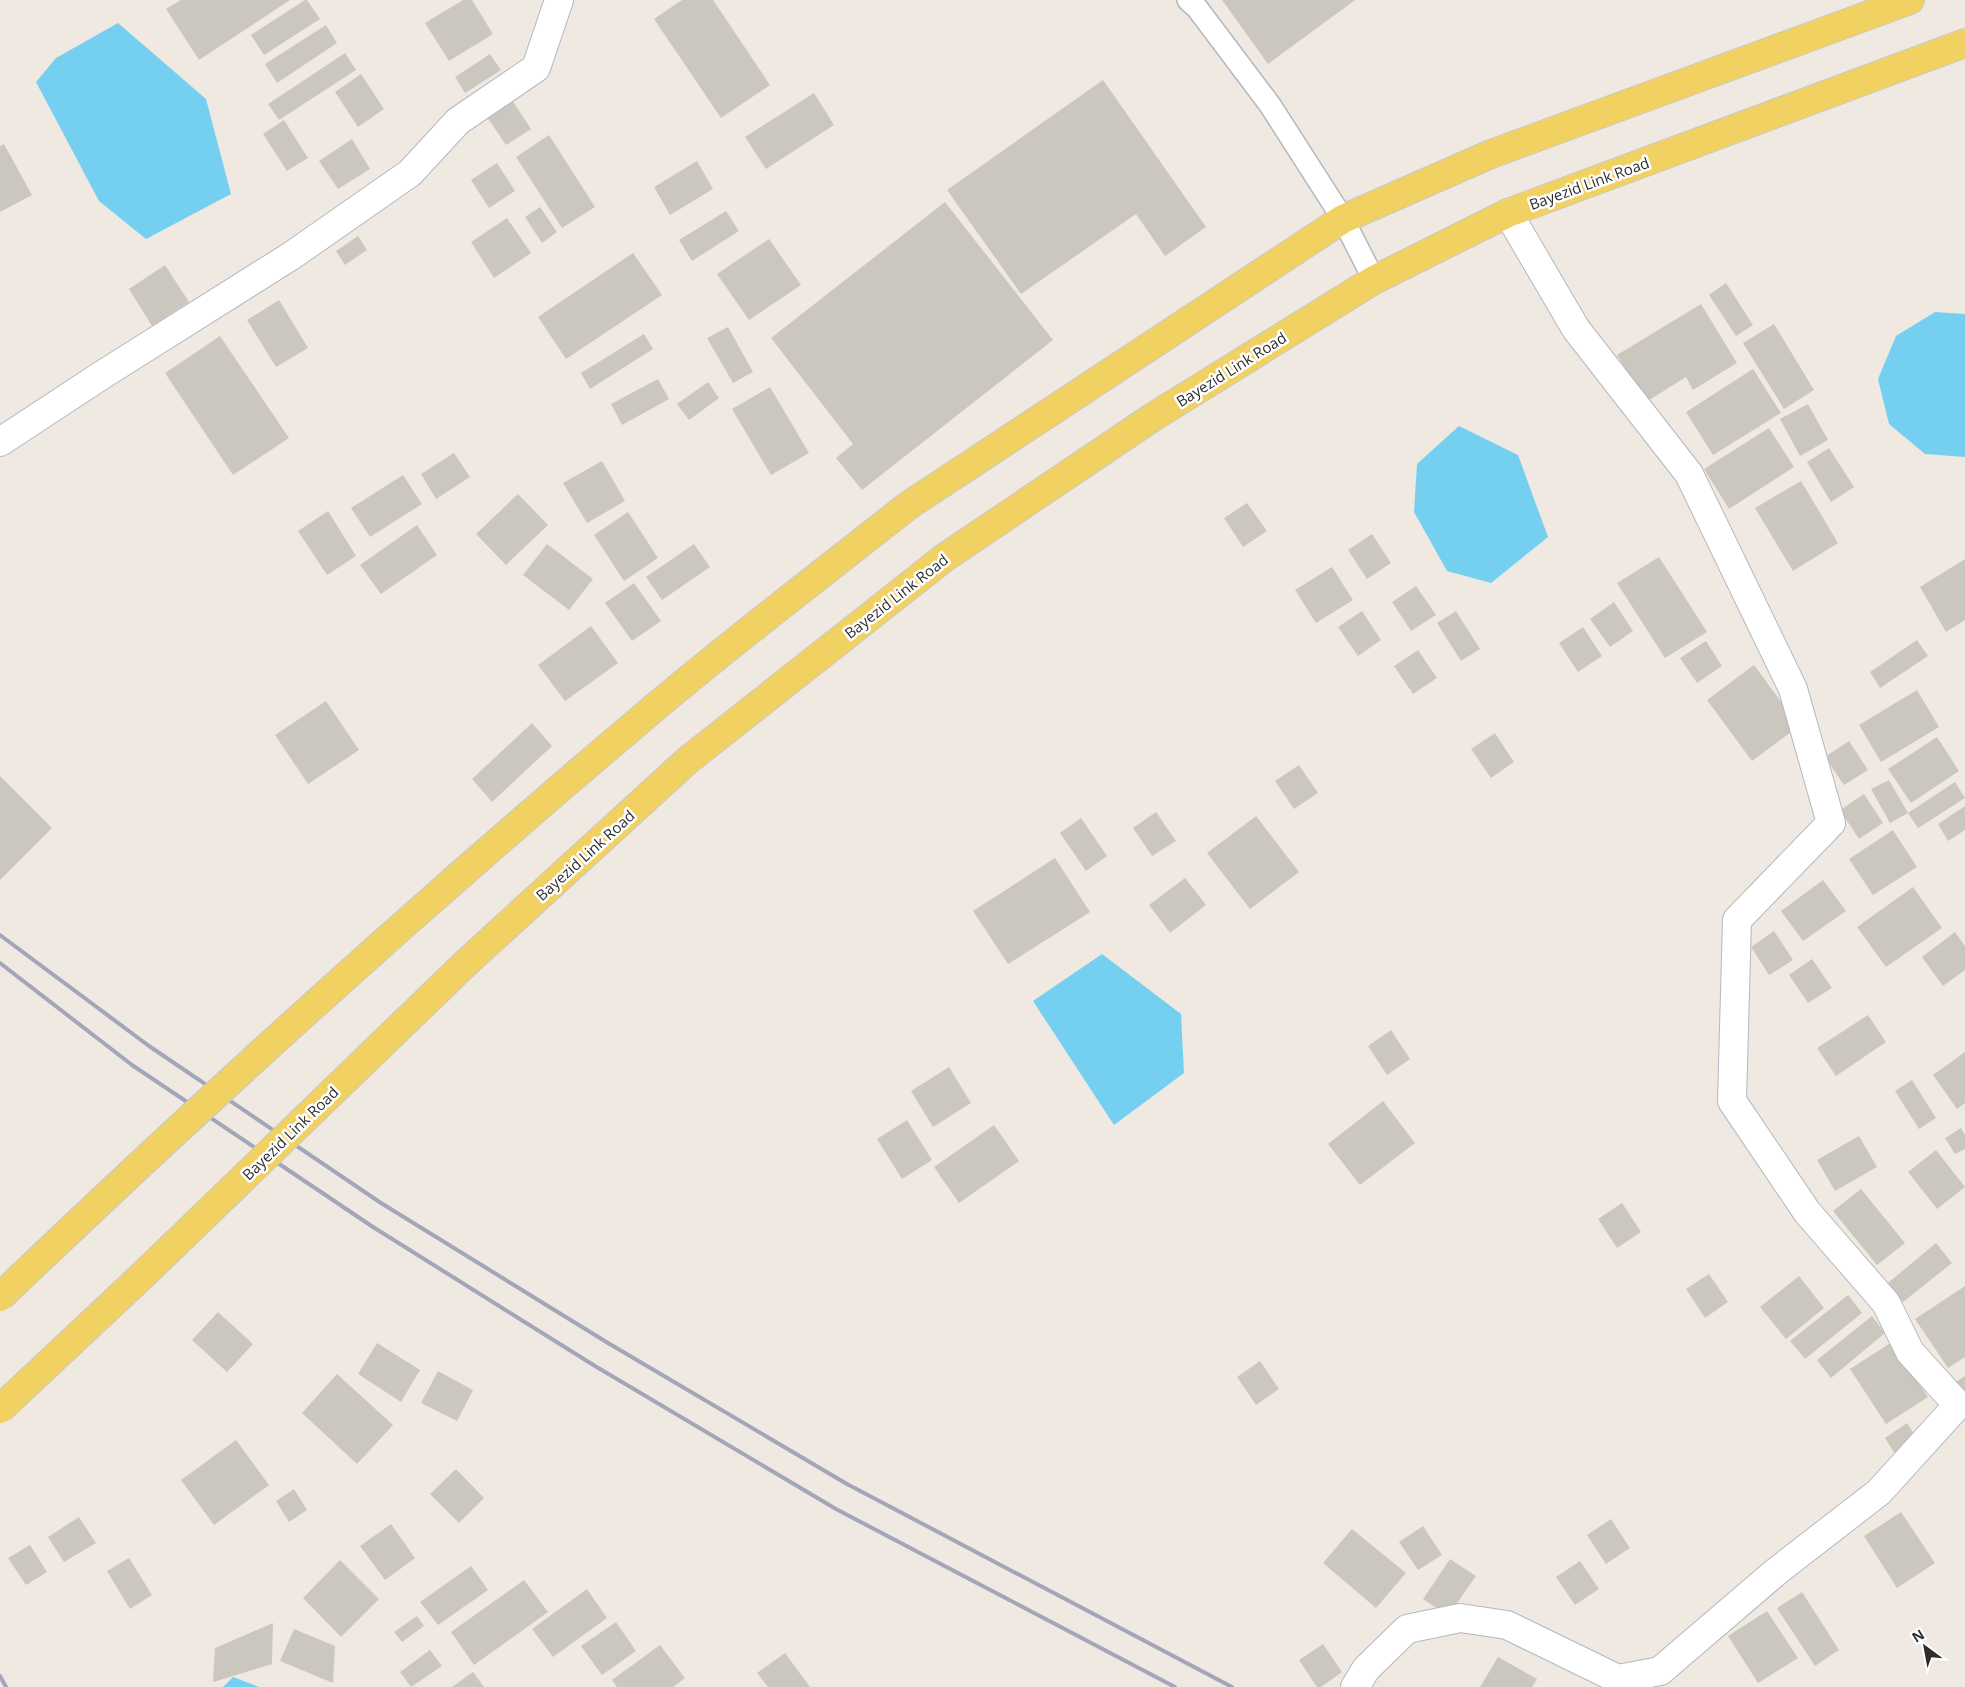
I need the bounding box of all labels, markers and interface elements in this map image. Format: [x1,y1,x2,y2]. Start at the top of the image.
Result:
street label: Bayezid Link Road [1526,152,1652,214]
street label: Bayezid Link Road [1172,327,1290,411]
street label: Bayezid Link Road [840,549,952,643]
street label: Bayezid Link Road [531,805,639,905]
street label: Bayezid Link Road [238,1082,342,1184]
north arrow [1900,1622,1950,1672]
text: N [1908,1624,1928,1647]

